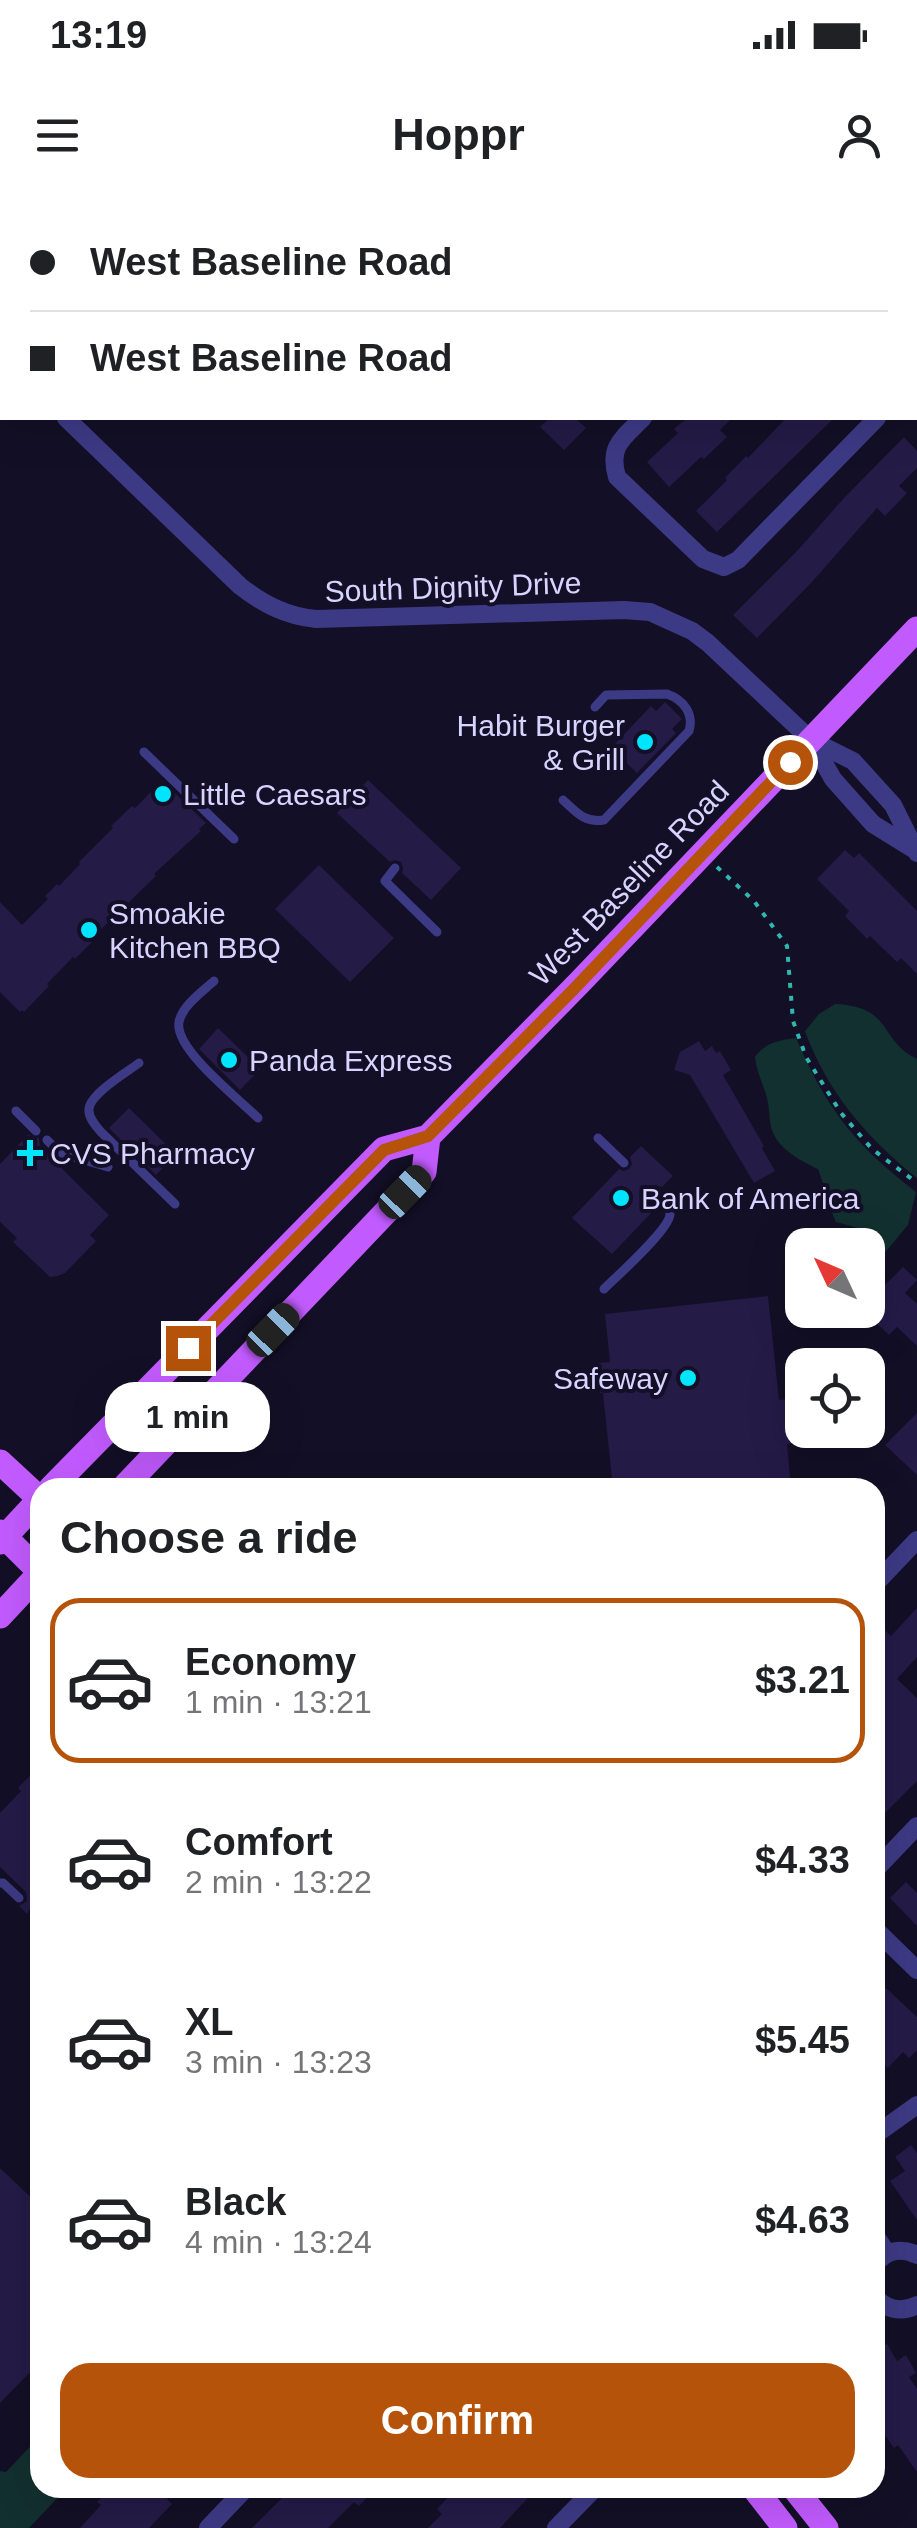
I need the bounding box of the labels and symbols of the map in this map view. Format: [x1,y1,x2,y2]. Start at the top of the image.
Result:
street label: South Dignity Drive [324,566,582,608]
place label: Habit Burger & Grill [457,709,625,776]
marker: Habit Burger & Grill [634,731,656,753]
route start [768,740,813,785]
street label: West Baseline Road [523,774,735,992]
place label: Little Caesars [183,778,366,811]
marker: Little Caesars [152,783,174,805]
place label: Smoakie Kitchen BBQ [109,897,281,964]
marker: Smoakie Kitchen BBQ [78,919,100,941]
place label: Panda Express [249,1044,452,1077]
marker: Panda Express [218,1049,240,1071]
place label: CVS Pharmacy [50,1137,255,1170]
marker: CVS Pharmacy [19,1142,41,1164]
car [373,1160,437,1224]
place label: Bank of America [641,1182,860,1215]
marker: Bank of America [610,1187,632,1209]
north arrow [785,1228,885,1328]
car [241,1298,305,1362]
route end [166,1326,211,1371]
place label: Safeway [553,1362,668,1395]
marker: Safeway [677,1367,699,1389]
callout: 1 min [106,1383,270,1453]

